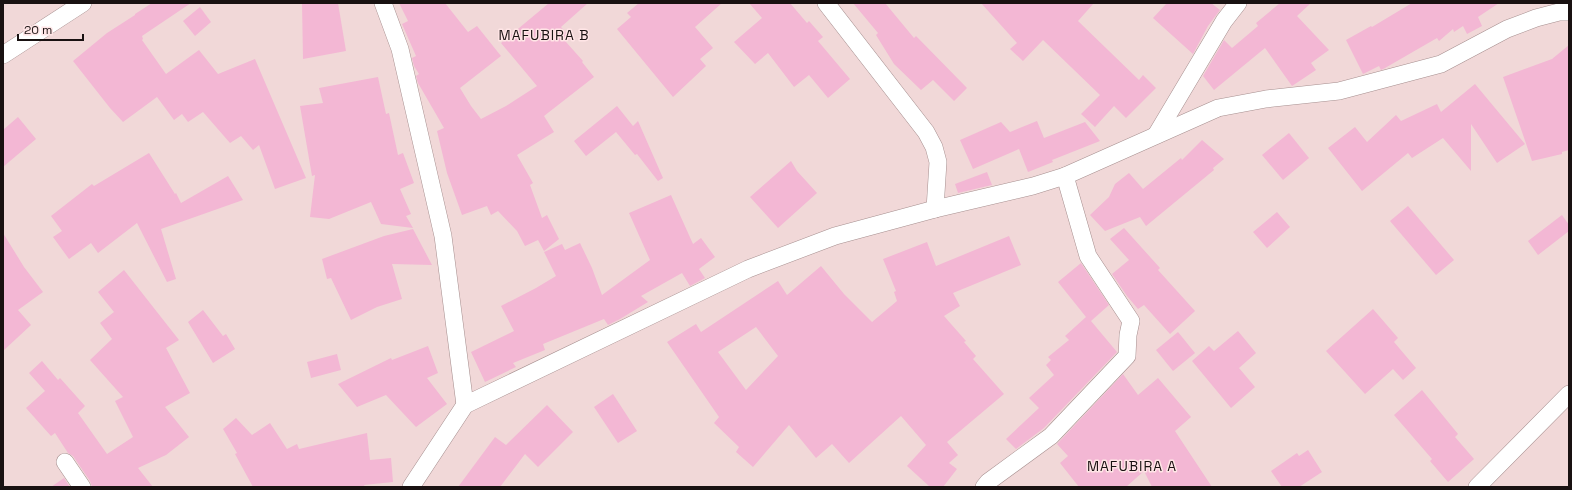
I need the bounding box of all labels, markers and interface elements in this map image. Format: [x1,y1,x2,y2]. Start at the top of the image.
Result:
scale bar [18,16,83,42]
text: 20 m [24,22,52,38]
district label: MAFUBIRA B [499,26,589,44]
district label: MAFUBIRA A [1087,457,1177,475]

